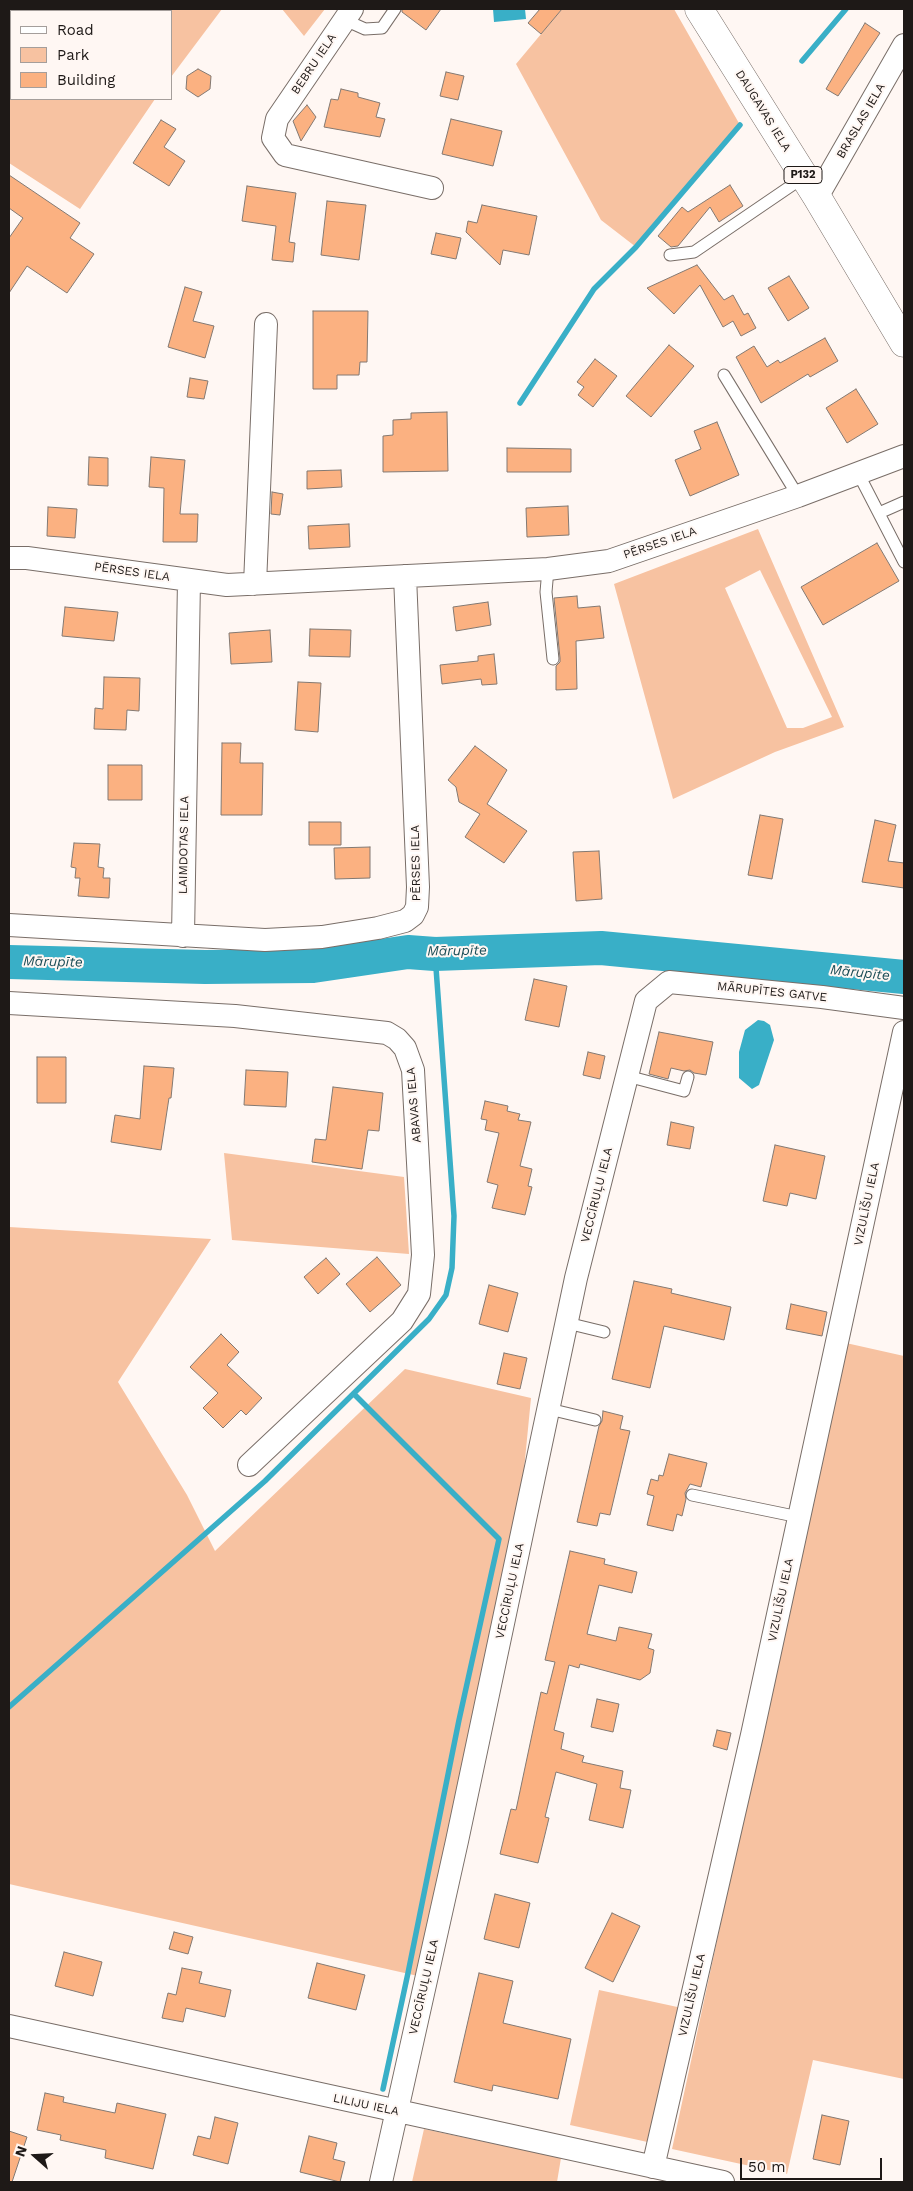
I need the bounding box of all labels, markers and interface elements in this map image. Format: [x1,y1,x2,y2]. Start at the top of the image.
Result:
legend [10,10,172,100]
text: Road [57,21,94,39]
street label: BEBRU IELA [288,31,340,97]
text: Park [57,46,89,64]
street label: DAUGAVAS IELA [732,68,794,154]
text: Building [57,71,115,89]
street label: BRASLAS IELA [834,81,888,161]
road number: P132 [784,166,822,184]
street label: PĒRSES IELA [622,524,698,562]
street label: PĒRSES IELA [93,560,171,584]
street label: LAIMDOTAS IELA [176,796,192,894]
street label: PĒRSES IELA [408,825,424,901]
water label: Mārupīte [427,942,487,960]
water label: Mārupīte [23,953,83,971]
water label: Mārupīte [829,962,891,984]
street label: MĀRUPĪTES GATVE [716,979,828,1005]
street label: ABAVAS IELA [404,1067,424,1143]
street label: VECCĪRUĻU IELA [578,1146,616,1244]
street label: VIZULĪŠU IELA [851,1161,883,1247]
street label: VECCĪRUĻU IELA [493,1542,527,1640]
street label: VIZULĪŠU IELA [765,1557,797,1643]
street label: VECCĪRUĻU IELA [406,1938,442,2036]
street label: VIZULĪŠU IELA [675,1952,709,2038]
street label: LILIJU IELA [332,2091,400,2119]
north arrow [10,2131,60,2181]
text: N [12,2144,30,2159]
scale bar [743,2148,886,2180]
text: 50 m [748,2158,785,2176]

